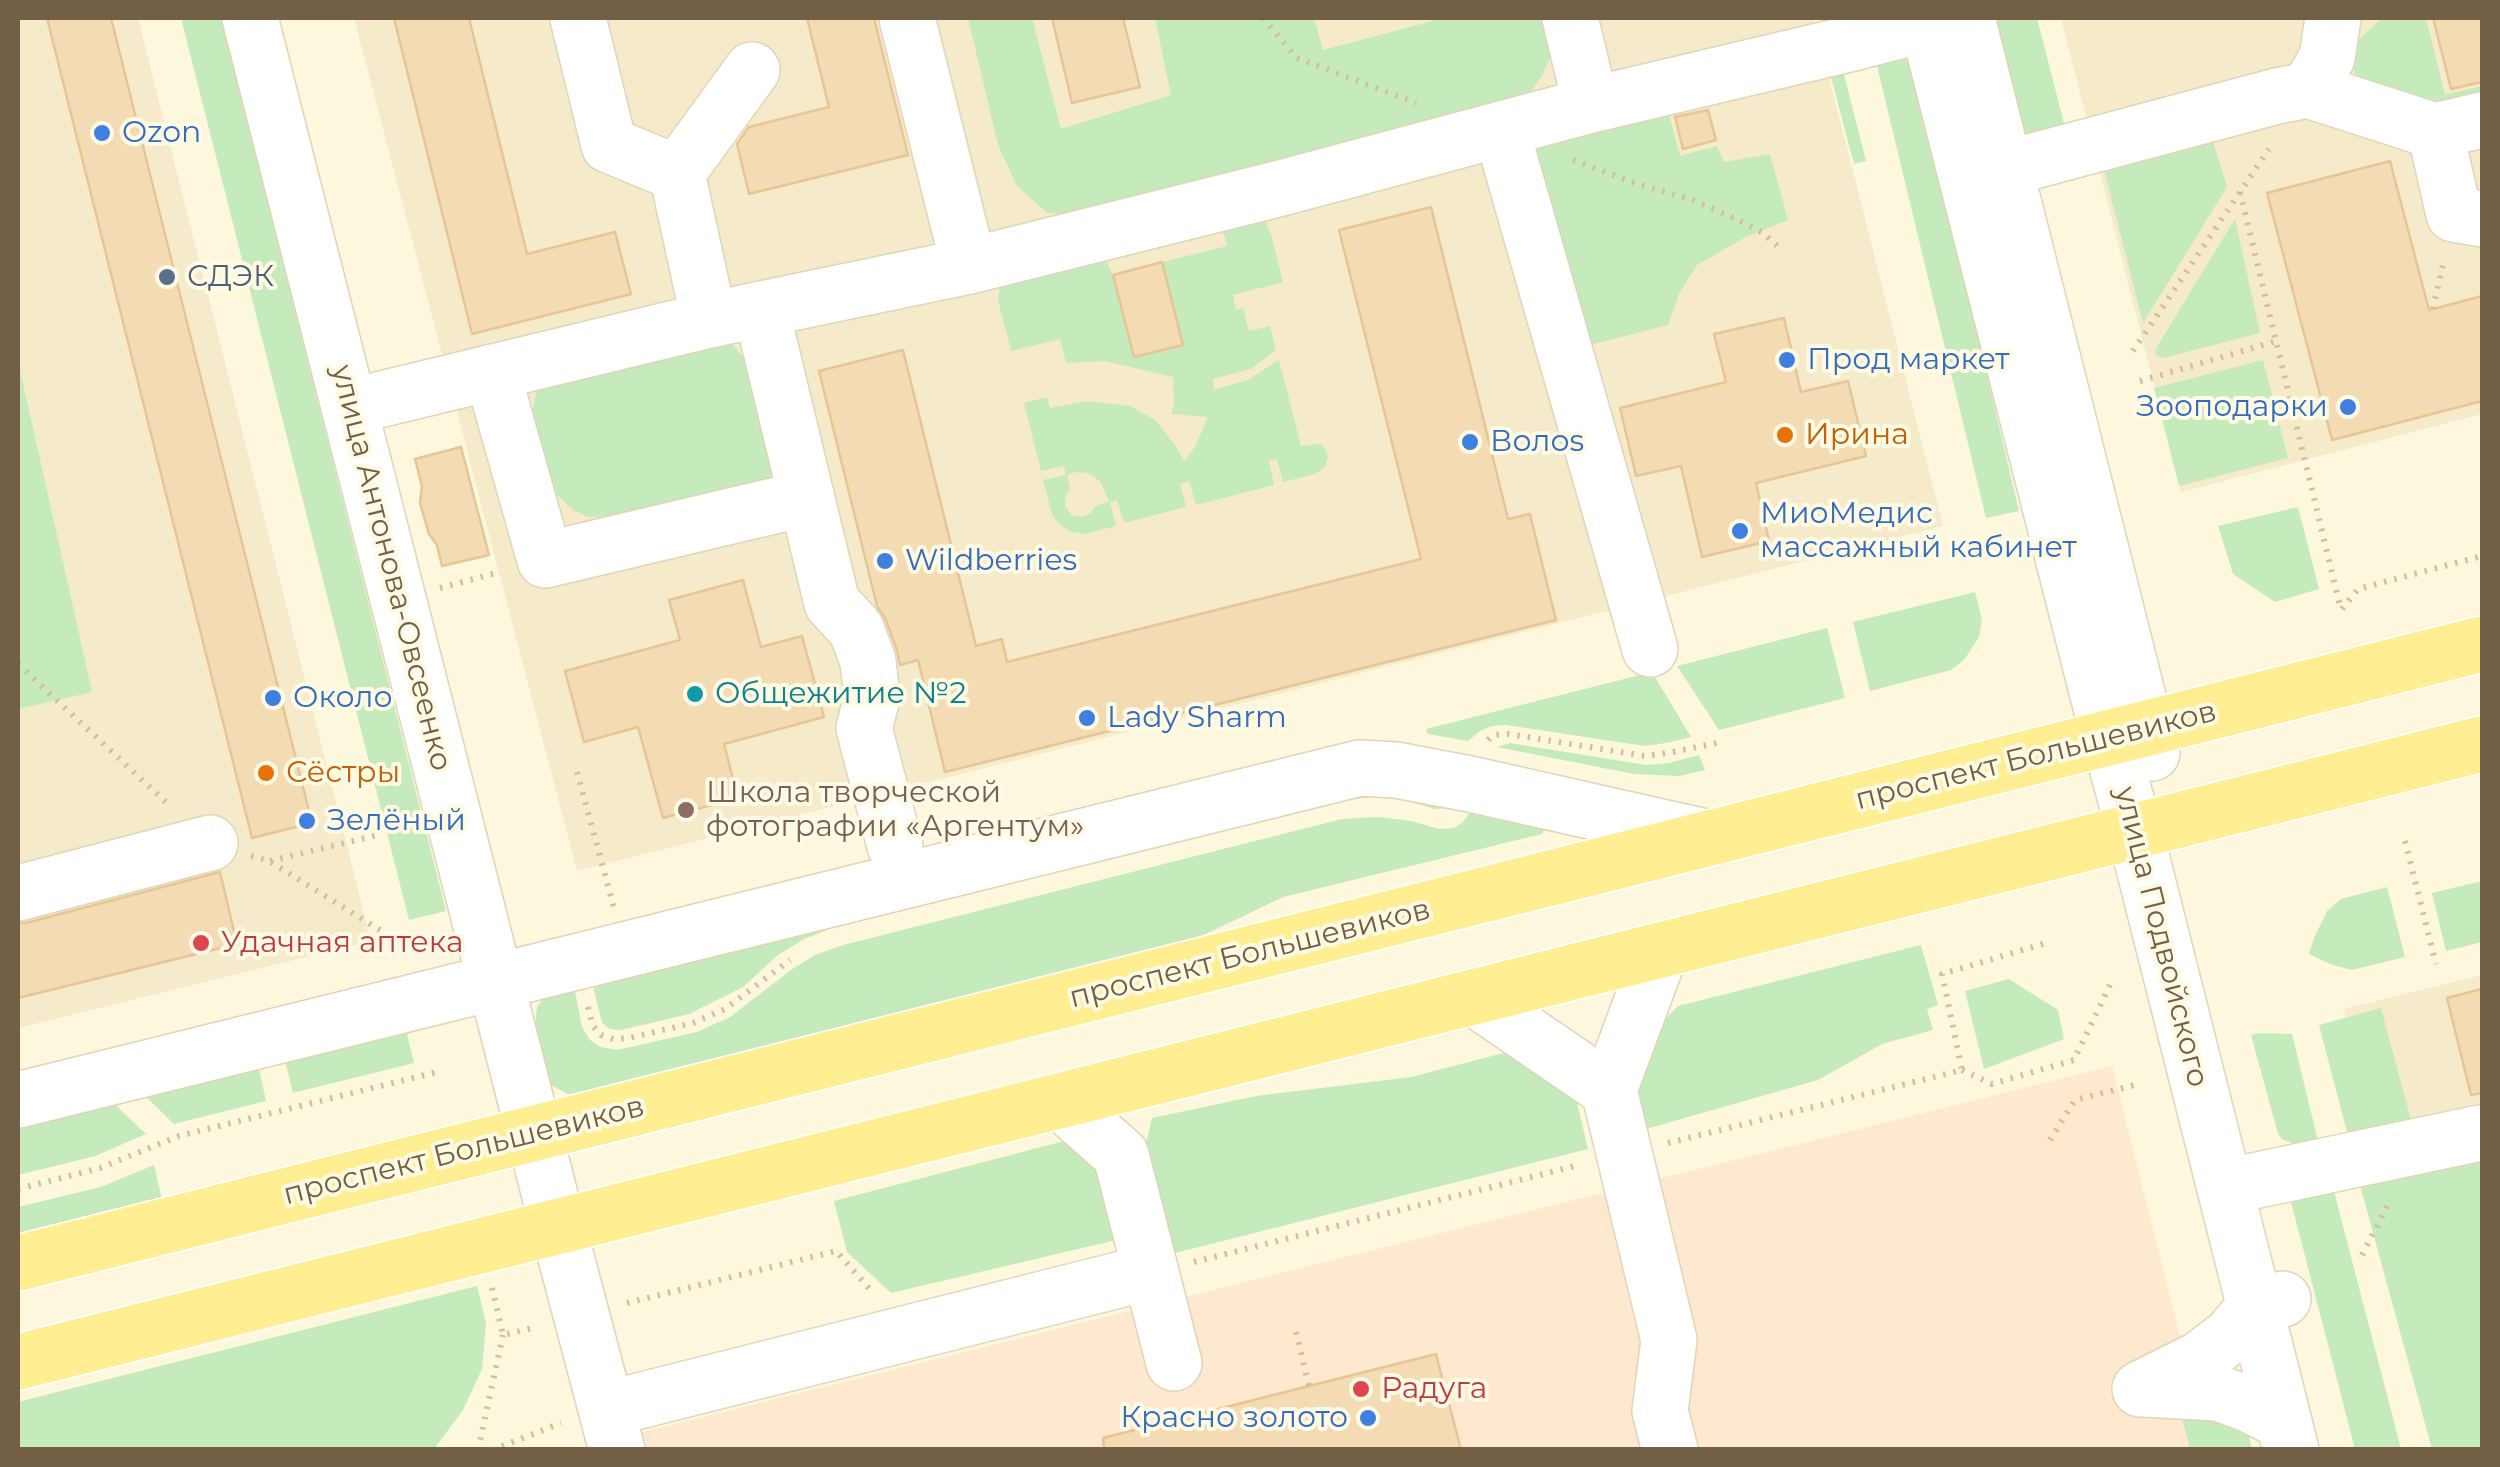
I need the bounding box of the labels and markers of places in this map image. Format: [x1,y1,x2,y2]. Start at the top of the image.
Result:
place label: Ozon [122,115,201,151]
marker: Ozon [91,122,113,144]
place label: СДЭК [187,259,274,295]
marker: СДЭК [156,266,178,288]
place label: Прод маркет [1807,342,2009,378]
marker: Прод маркет [1776,349,1798,371]
place label: Зооподарки [2136,389,2328,425]
marker: Зооподарки [2337,396,2359,418]
place label: Ирина [1805,417,1909,453]
place label: Волоs [1490,424,1584,460]
marker: Ирина [1774,424,1796,446]
marker: Волоs [1459,431,1481,453]
place label: МиоМедис массажный кабинет [1760,496,2077,566]
marker: МиоМедис массажный кабинет [1729,520,1751,542]
place label: Wildberries [905,543,1077,579]
marker: Wildberries [874,550,896,572]
place label: Общежитие №2 [715,676,967,712]
place label: Около [293,680,392,716]
marker: Общежитие №2 [684,683,706,705]
marker: Около [262,687,284,709]
place label: Lady Sharm [1107,700,1287,736]
marker: Lady Sharm [1076,707,1098,729]
place label: Сёстры [286,755,400,791]
marker: Сёстры [255,762,277,784]
place label: Школа творческой фотографии «Аргентум» [706,775,1084,846]
marker: Школа творческой фотографии «Аргентум» [675,799,697,821]
place label: Зелёный [327,803,466,839]
marker: Зелёный [296,810,318,832]
place label: Удачная аптека [221,925,463,961]
marker: Удачная аптека [190,932,212,954]
place label: Радуга [1381,1371,1487,1407]
marker: Радуга [1350,1378,1372,1400]
place label: Красно золото [1120,1400,1348,1436]
marker: Красно золото [1357,1407,1379,1429]

